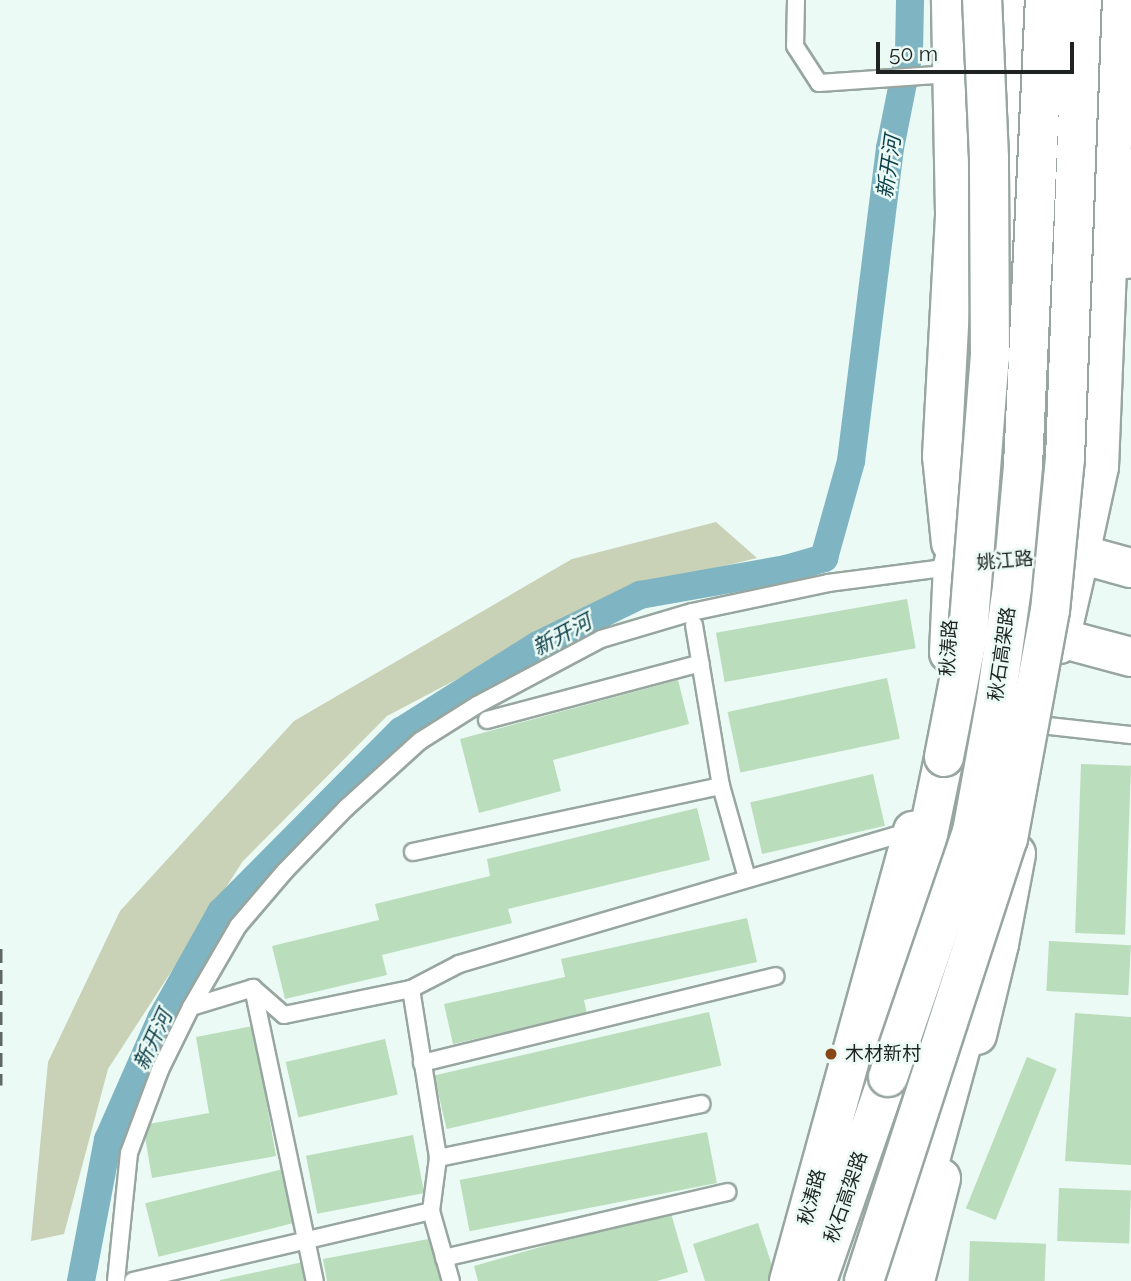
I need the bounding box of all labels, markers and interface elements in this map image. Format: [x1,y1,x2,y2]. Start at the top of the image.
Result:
scale bar [879,28,1077,72]
text: 50 m [889,41,938,66]
water label: 新开河 [872,134,906,200]
street label: 姚江路 [976,547,1034,575]
street label: 秋石高架路 [984,605,1020,703]
water label: 新开河 [528,609,596,661]
street label: 秋涛路 [936,619,962,677]
water label: 新开河 [128,1006,178,1074]
place label: 木材新村 [845,1043,921,1065]
marker: 木材新村 [823,1046,839,1062]
street label: 秋石高架路 [820,1148,872,1246]
street label: 秋涛路 [794,1167,830,1227]

